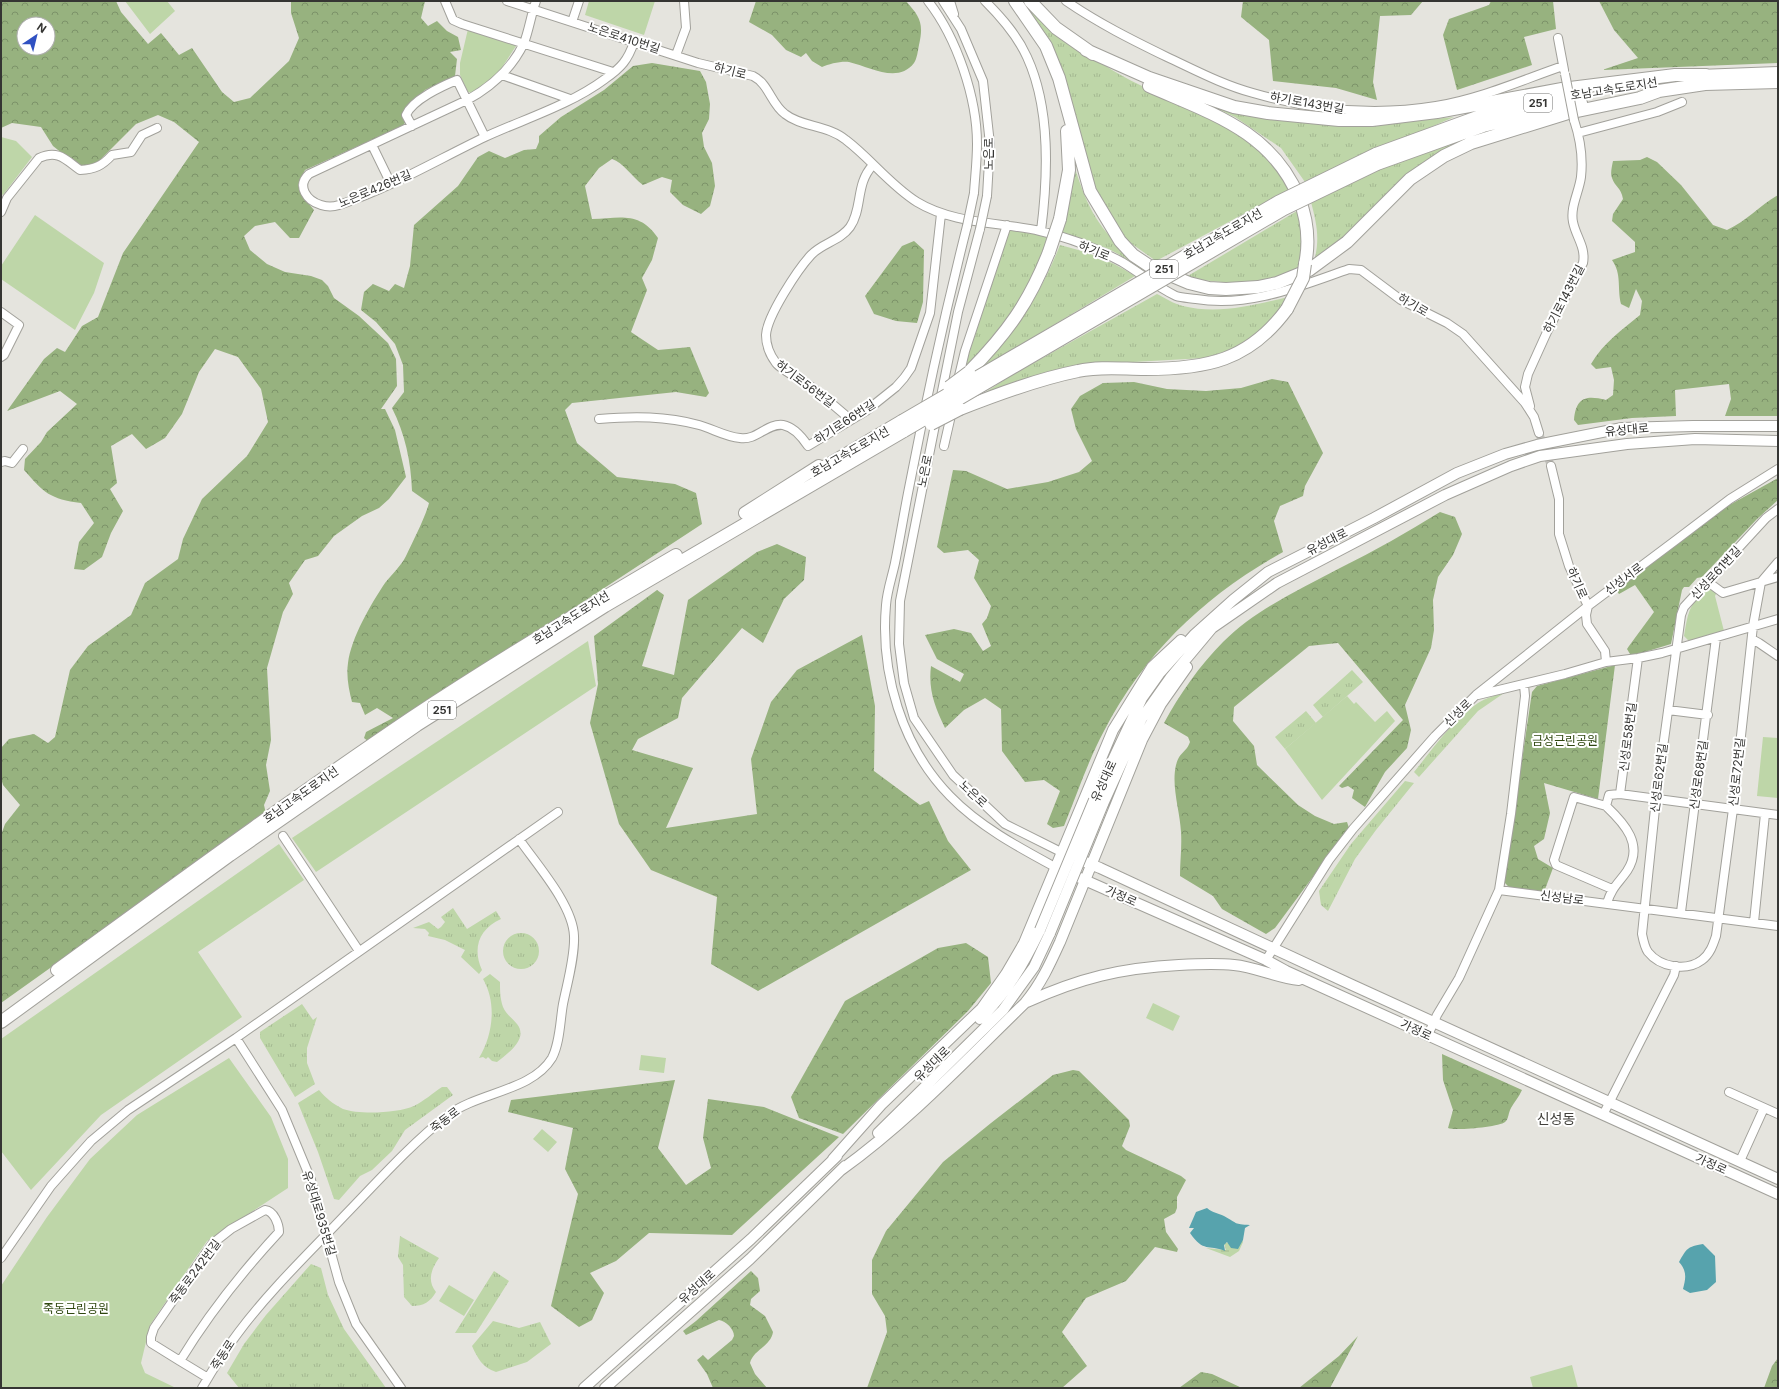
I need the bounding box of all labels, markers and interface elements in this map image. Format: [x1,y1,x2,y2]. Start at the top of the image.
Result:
north arrow [16,16,56,56]
street label: 노은로410번길 [586,19,662,56]
text: N [34,20,49,36]
street label: 하기로 [712,59,748,82]
street label: 호남고속도로지선 [1569,74,1659,103]
street label: 하기로143번길 [1269,89,1345,116]
road number: 251 [1524,94,1552,112]
street label: 노은로 [981,137,996,171]
street label: 노은로426번길 [336,166,414,211]
street label: 호남고속도로지선 [1181,205,1265,262]
street label: 하기로 [1076,237,1112,264]
road number: 251 [1150,260,1178,278]
street label: 하기로143번길 [1540,262,1587,336]
street label: 하기로 [1395,290,1431,319]
street label: 하기로56번길 [773,357,838,411]
street label: 하기로66번길 [811,396,878,447]
street label: 유성대로 [1604,420,1650,439]
street label: 호남고속도로지선 [808,423,892,480]
street label: 노은로 [914,453,935,489]
street label: 유성대로 [1304,525,1350,558]
street label: 신성로61번길 [1687,543,1744,602]
street label: 신성서로 [1602,559,1646,598]
street label: 하기로 [1564,565,1591,601]
street label: 호남고속도로지선 [529,588,612,647]
street label: 신성로 [1441,696,1475,730]
road number: 251 [428,701,456,719]
street label: 신성로58번길 [1616,701,1639,773]
park label: 금성근린공원 [1532,733,1598,748]
street label: 신성로72번길 [1725,737,1748,807]
street label: 신성로68번길 [1686,739,1711,811]
street label: 신성로62번길 [1647,742,1670,814]
street label: 유성대로 [1087,758,1120,804]
street label: 호남고속도로지선 [260,763,341,826]
street label: 노은로 [956,777,991,810]
street label: 가정로 [1103,882,1139,909]
street label: 신성남로 [1539,887,1585,908]
street label: 가정로 [1398,1016,1434,1043]
street label: 유성대로 [911,1043,953,1084]
street label: 죽동로 [427,1104,462,1136]
district label: 신성동 [1537,1110,1575,1127]
street label: 가정로 [1693,1150,1729,1177]
street label: 유성대로935번길 [299,1168,340,1257]
street label: 죽동로242번길 [165,1236,224,1307]
street label: 유성대로 [675,1266,718,1307]
park label: 죽동근린공원 [43,1301,109,1316]
street label: 죽동로 [207,1337,238,1373]

